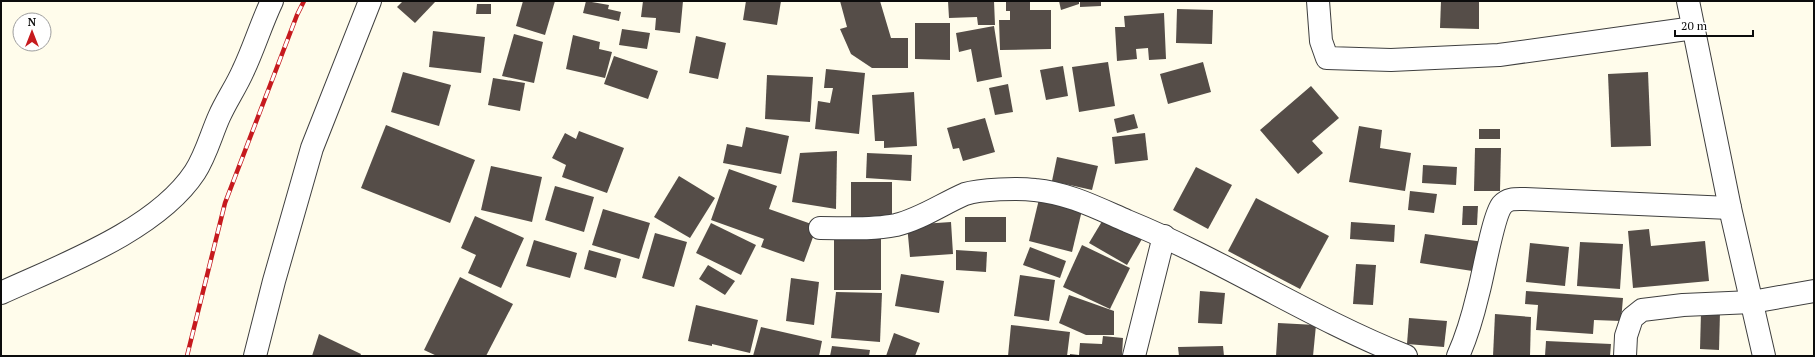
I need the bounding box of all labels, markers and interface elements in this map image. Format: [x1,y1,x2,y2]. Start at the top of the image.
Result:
north arrow [12,12,52,52]
scale bar [1675,12,1753,38]
text: N [28,15,37,29]
text: 20 m [1681,18,1708,33]

